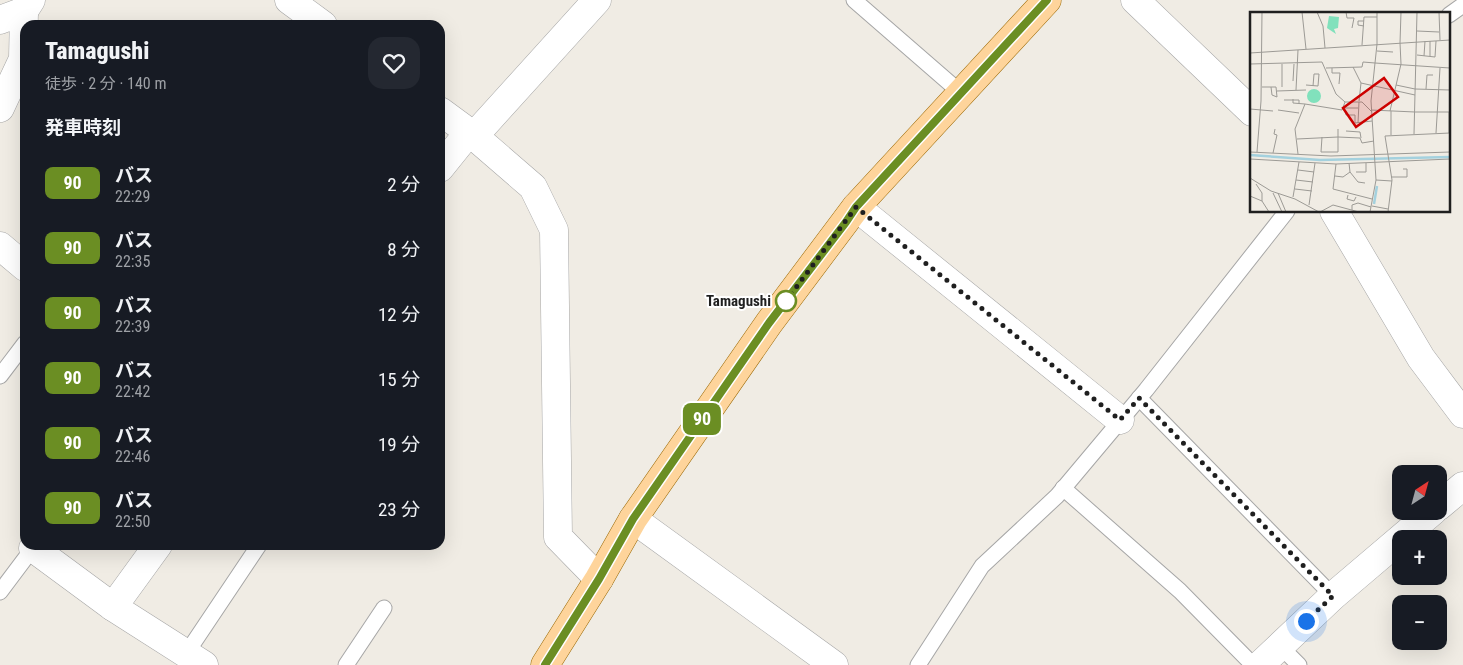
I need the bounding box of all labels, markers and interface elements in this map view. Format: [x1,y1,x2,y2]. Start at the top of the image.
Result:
inset map [1250,12,1450,212]
text: Tamagushi [45,37,149,65]
button: heart [368,37,420,89]
text: 徒歩 · 2 分 · 140 m [45,74,166,93]
text: 発車時刻 [45,116,121,139]
text: バス [115,164,153,187]
text: 90 [63,172,82,193]
text: 2 分 [387,173,420,196]
text: 22:29 [115,187,150,206]
text: バス [115,229,153,252]
text: 90 [63,237,82,258]
text: 8 分 [387,238,420,261]
text: 22:35 [115,252,150,271]
marker: Tamagushi [775,290,797,312]
place label: Tamagushi [706,292,771,310]
text: バス [115,294,153,317]
text: 90 [63,302,82,323]
text: 12 分 [378,303,420,326]
text: 22:39 [115,317,150,336]
text: バス [115,359,153,382]
text: 90 [63,367,82,388]
text: 15 分 [378,368,420,391]
text: 22:42 [115,382,150,401]
line badge: 90 [680,403,724,435]
text: 90 [693,408,711,429]
text: バス [115,424,153,447]
text: 90 [63,432,82,453]
text: 19 分 [378,433,420,456]
text: 22:46 [115,447,150,466]
north arrow [1392,465,1448,520]
map controls [1392,465,1447,650]
text: バス [115,489,153,512]
text: 90 [63,497,82,518]
text: 23 分 [378,498,420,521]
text: 22:50 [115,512,150,531]
button: + [1392,530,1447,585]
button: − [1392,595,1447,650]
your location [1294,609,1319,634]

